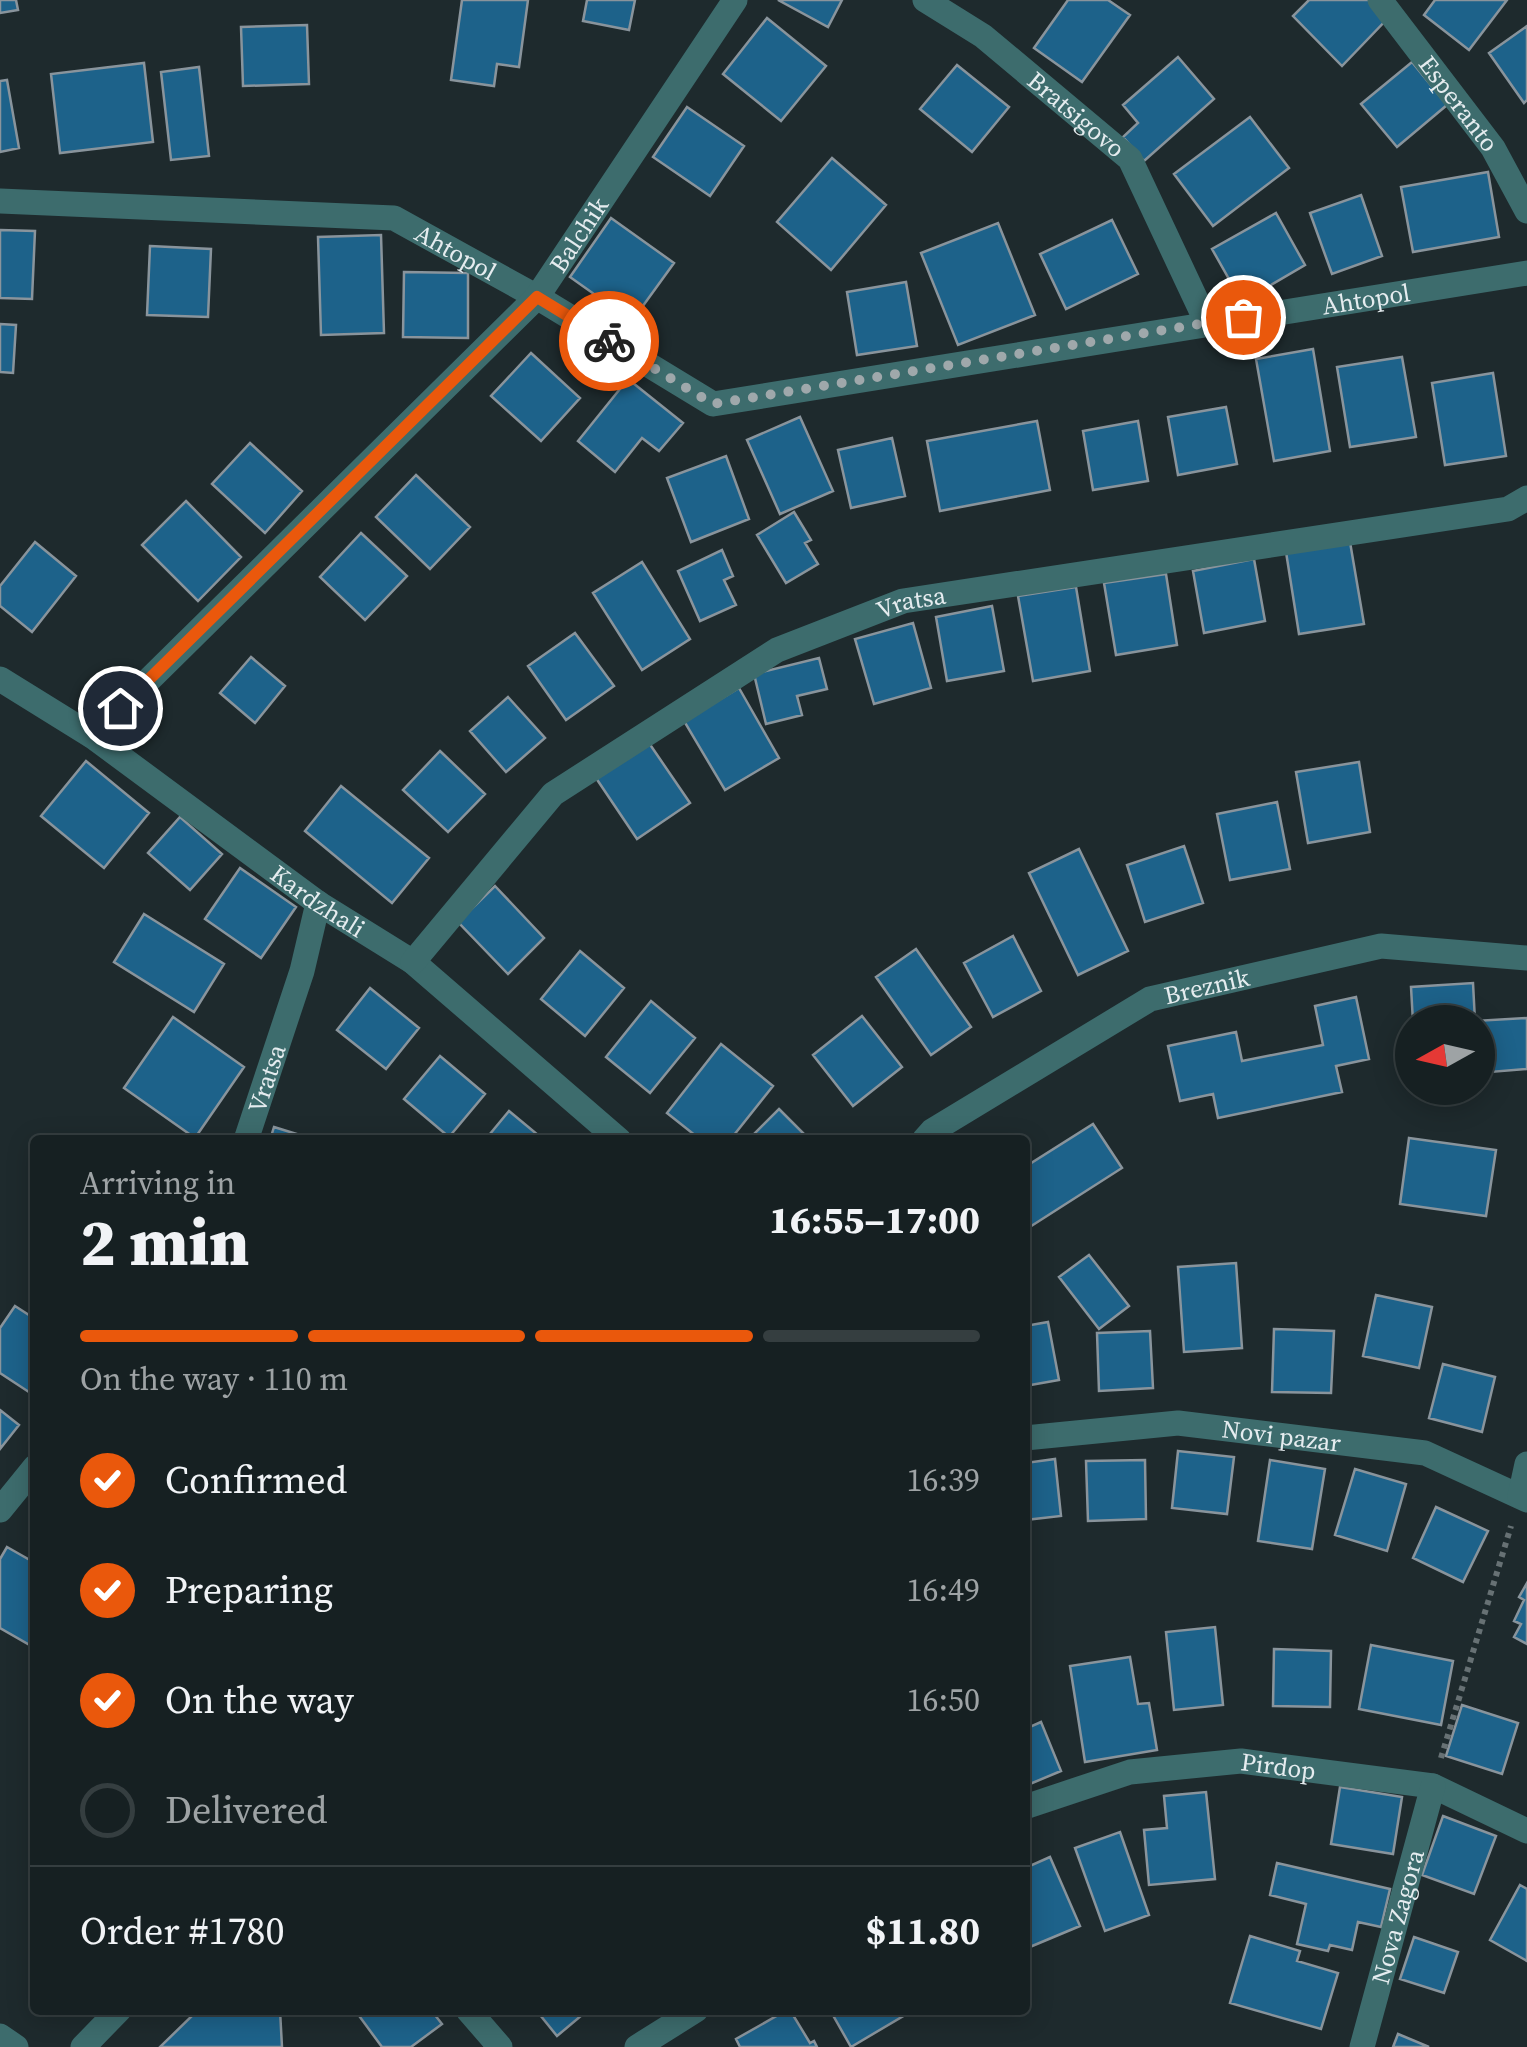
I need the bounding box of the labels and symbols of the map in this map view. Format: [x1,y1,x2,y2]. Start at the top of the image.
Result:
street label: Esperanto [1411,48,1507,158]
street label: Bratsigovo [1020,63,1132,165]
street label: Balchik [541,190,616,279]
street label: Ahtopol [409,216,503,288]
pin [1201,275,1286,360]
street label: Ahtopol [1319,275,1412,323]
courier [559,291,659,391]
street label: Vratsa [871,578,948,627]
pin [78,666,163,751]
street label: Kardzhali [264,857,372,945]
street label: Breznik [1161,960,1253,1012]
north arrow [1395,1005,1495,1105]
street label: Vratsa [239,1039,294,1117]
street label: Novi pazar [1220,1411,1343,1460]
street label: Pirdop [1239,1744,1318,1788]
street label: Nova Zagora [1363,1845,1432,1988]

